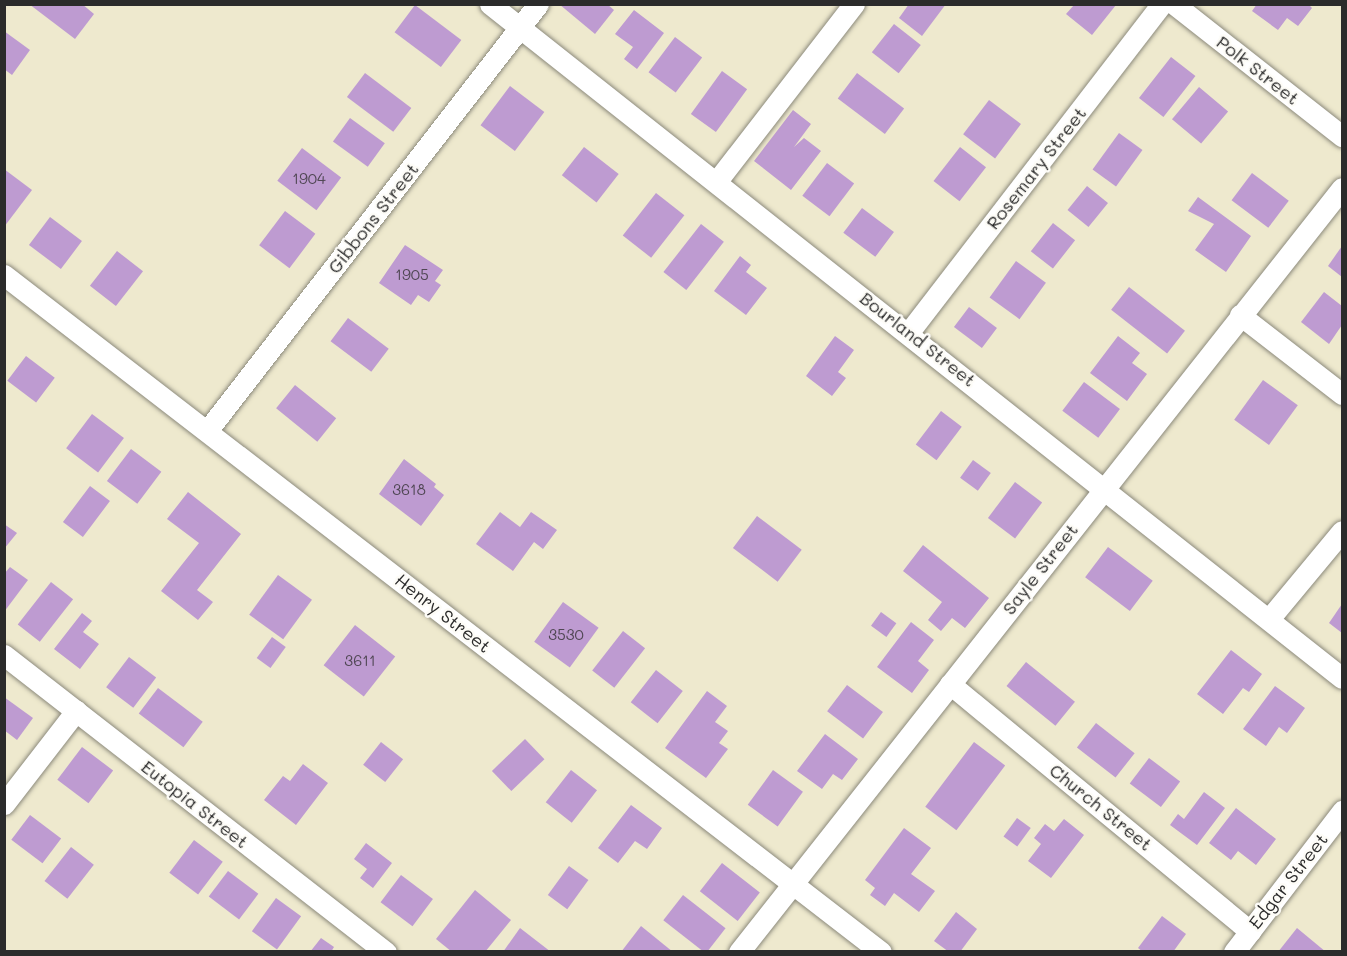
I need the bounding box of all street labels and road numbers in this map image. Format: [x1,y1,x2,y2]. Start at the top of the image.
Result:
street label: Polk Street [1212,31,1304,109]
street label: Rosemary Street [982,103,1090,233]
street label: Gibbons Street [323,158,423,278]
street label: Bourland Street [856,287,980,391]
street label: Sayle Street [998,519,1082,619]
street label: Henry Street [391,569,495,657]
street label: Eutopia Street [137,756,253,852]
street label: Church Street [1045,759,1157,855]
street label: Edgar Street [1244,829,1332,933]

